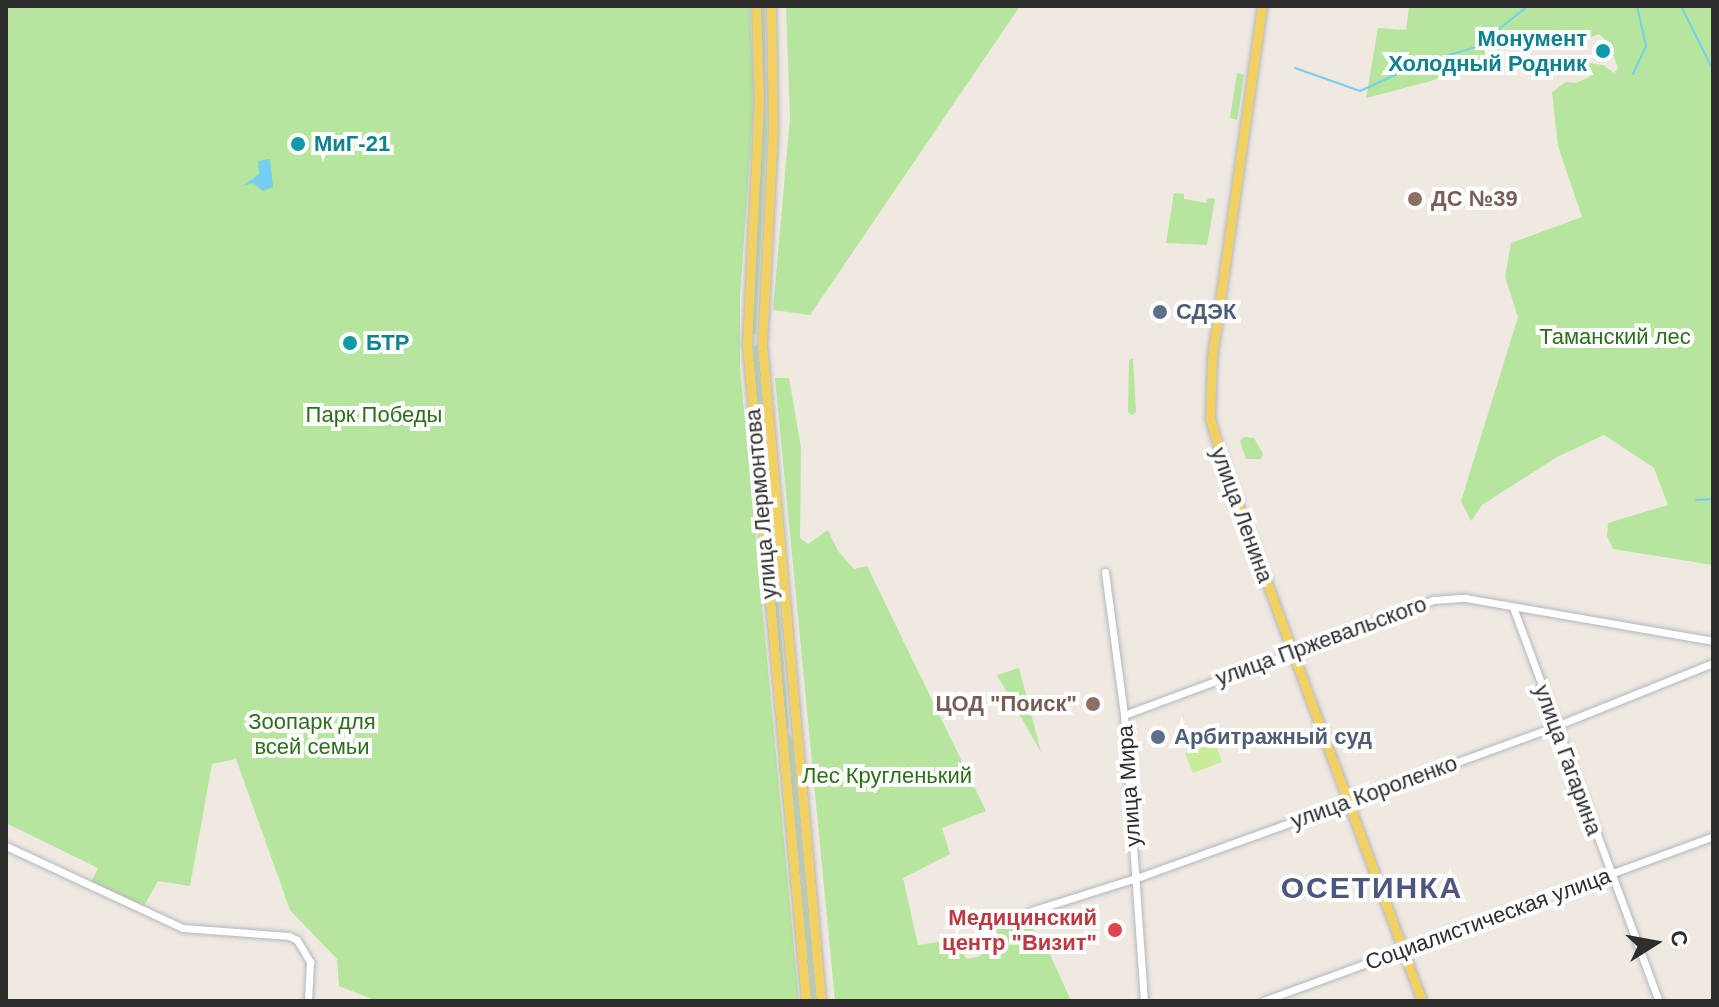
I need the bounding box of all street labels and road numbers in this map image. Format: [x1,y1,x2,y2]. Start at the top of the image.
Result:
street label: улица Лермонтова [740,408,782,600]
street label: улица Ленина [1205,444,1279,586]
street label: улица Пржевальского [1212,591,1430,691]
street label: улица Гагарина [1529,681,1607,839]
street label: улица Мира [1112,724,1146,848]
street label: улица Короленко [1287,750,1461,834]
street label: Социалистическая улица [1362,862,1614,976]

